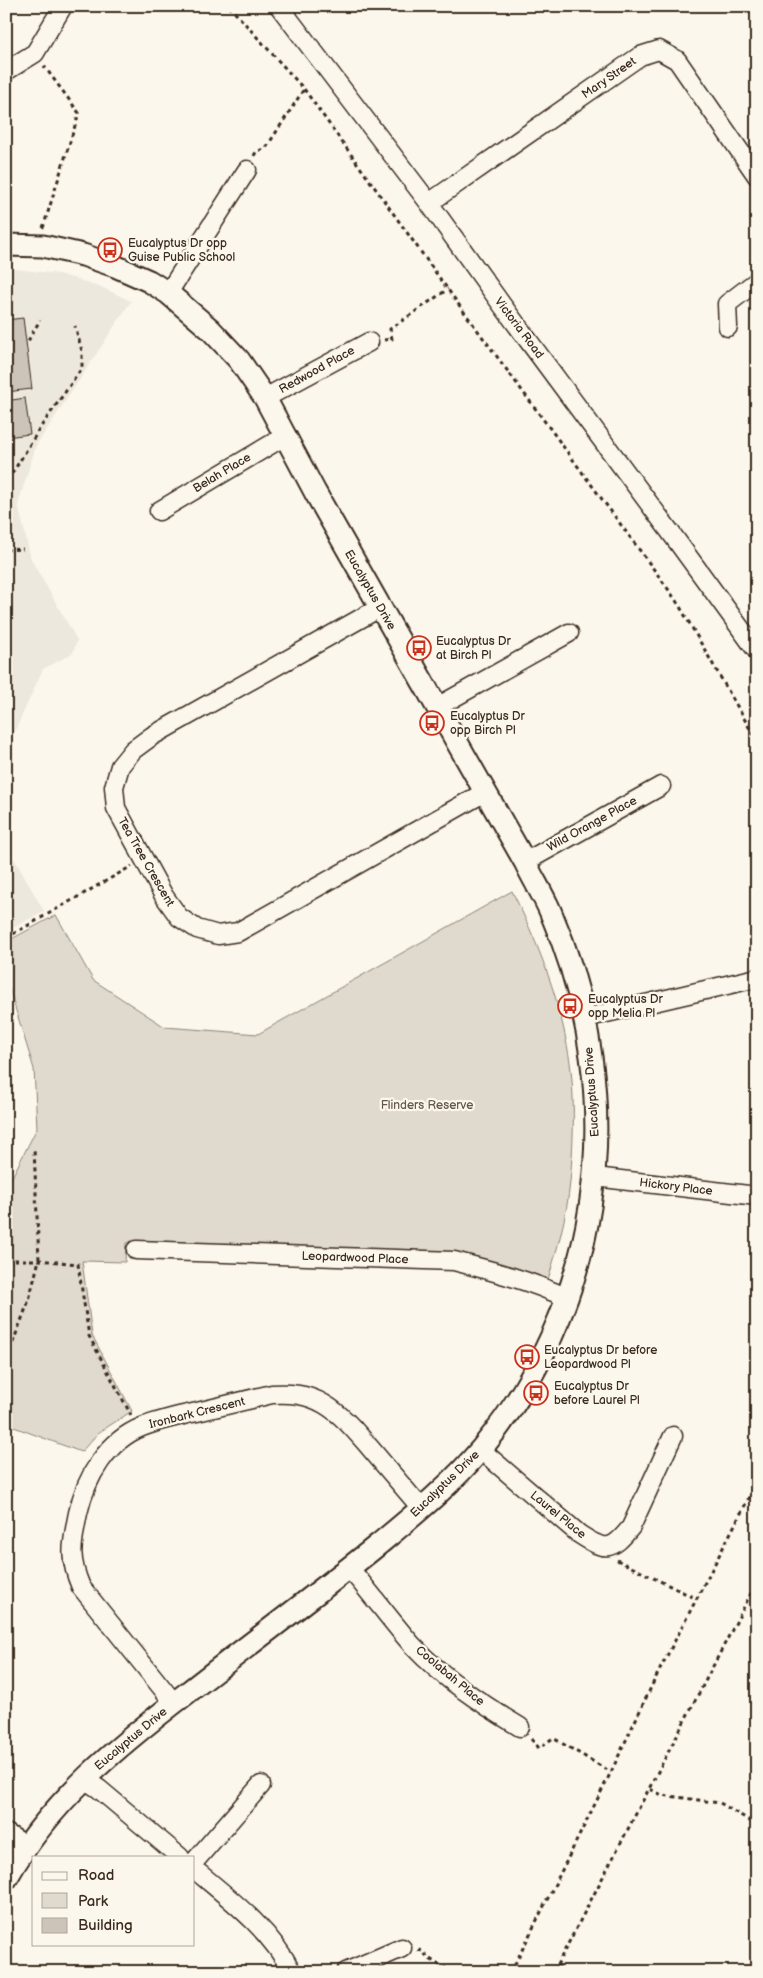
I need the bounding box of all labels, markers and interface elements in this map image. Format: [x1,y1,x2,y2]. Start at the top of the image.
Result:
street label: Mary Street [579,54,639,102]
place label: Eucalyptus Dr opp Guise Public School [128,236,235,265]
bus stop icon: Eucalyptus Dr opp Guise Public School [97,237,123,263]
street label: Victoria Road [491,294,547,362]
street label: Redwood Place [277,343,357,397]
street label: Belah Place [190,450,254,496]
street label: Eucalyptus Drive [341,547,399,633]
place label: Eucalyptus Dr at Birch Pl [436,634,512,663]
bus stop icon: Eucalyptus Dr at Birch Pl [406,635,432,661]
place label: Eucalyptus Dr opp Birch Pl [450,709,526,738]
bus stop icon: Eucalyptus Dr opp Birch Pl [419,710,445,736]
street label: Wild Orange Place [544,793,640,855]
street label: Tea Tree Crescent [114,815,178,910]
place label: Eucalyptus Dr opp Melia Pl [588,992,664,1021]
bus stop icon: Eucalyptus Dr opp Melia Pl [557,993,583,1019]
street label: Eucalyptus Drive [581,1047,603,1137]
park label: Flinders Reserve [381,1098,473,1113]
street label: Hickory Place [639,1175,713,1199]
street label: Leopardwood Place [301,1249,409,1267]
place label: Eucalyptus Dr before Leopardwood Pl [544,1343,657,1372]
bus stop icon: Eucalyptus Dr before Leopardwood Pl [514,1344,540,1370]
place label: Eucalyptus Dr before Laurel Pl [554,1379,640,1408]
bus stop icon: Eucalyptus Dr before Laurel Pl [523,1380,549,1406]
street label: Ironbark Crescent [148,1394,247,1432]
street label: Eucalyptus Drive [407,1447,483,1521]
street label: Laurel Place [527,1488,589,1542]
street label: Coolabah Place [412,1643,488,1709]
street label: Eucalyptus Drive [92,1704,170,1774]
legend [32,1856,195,1946]
text: Road [78,1866,114,1885]
text: Park [78,1892,109,1911]
text: Building [78,1916,133,1935]

